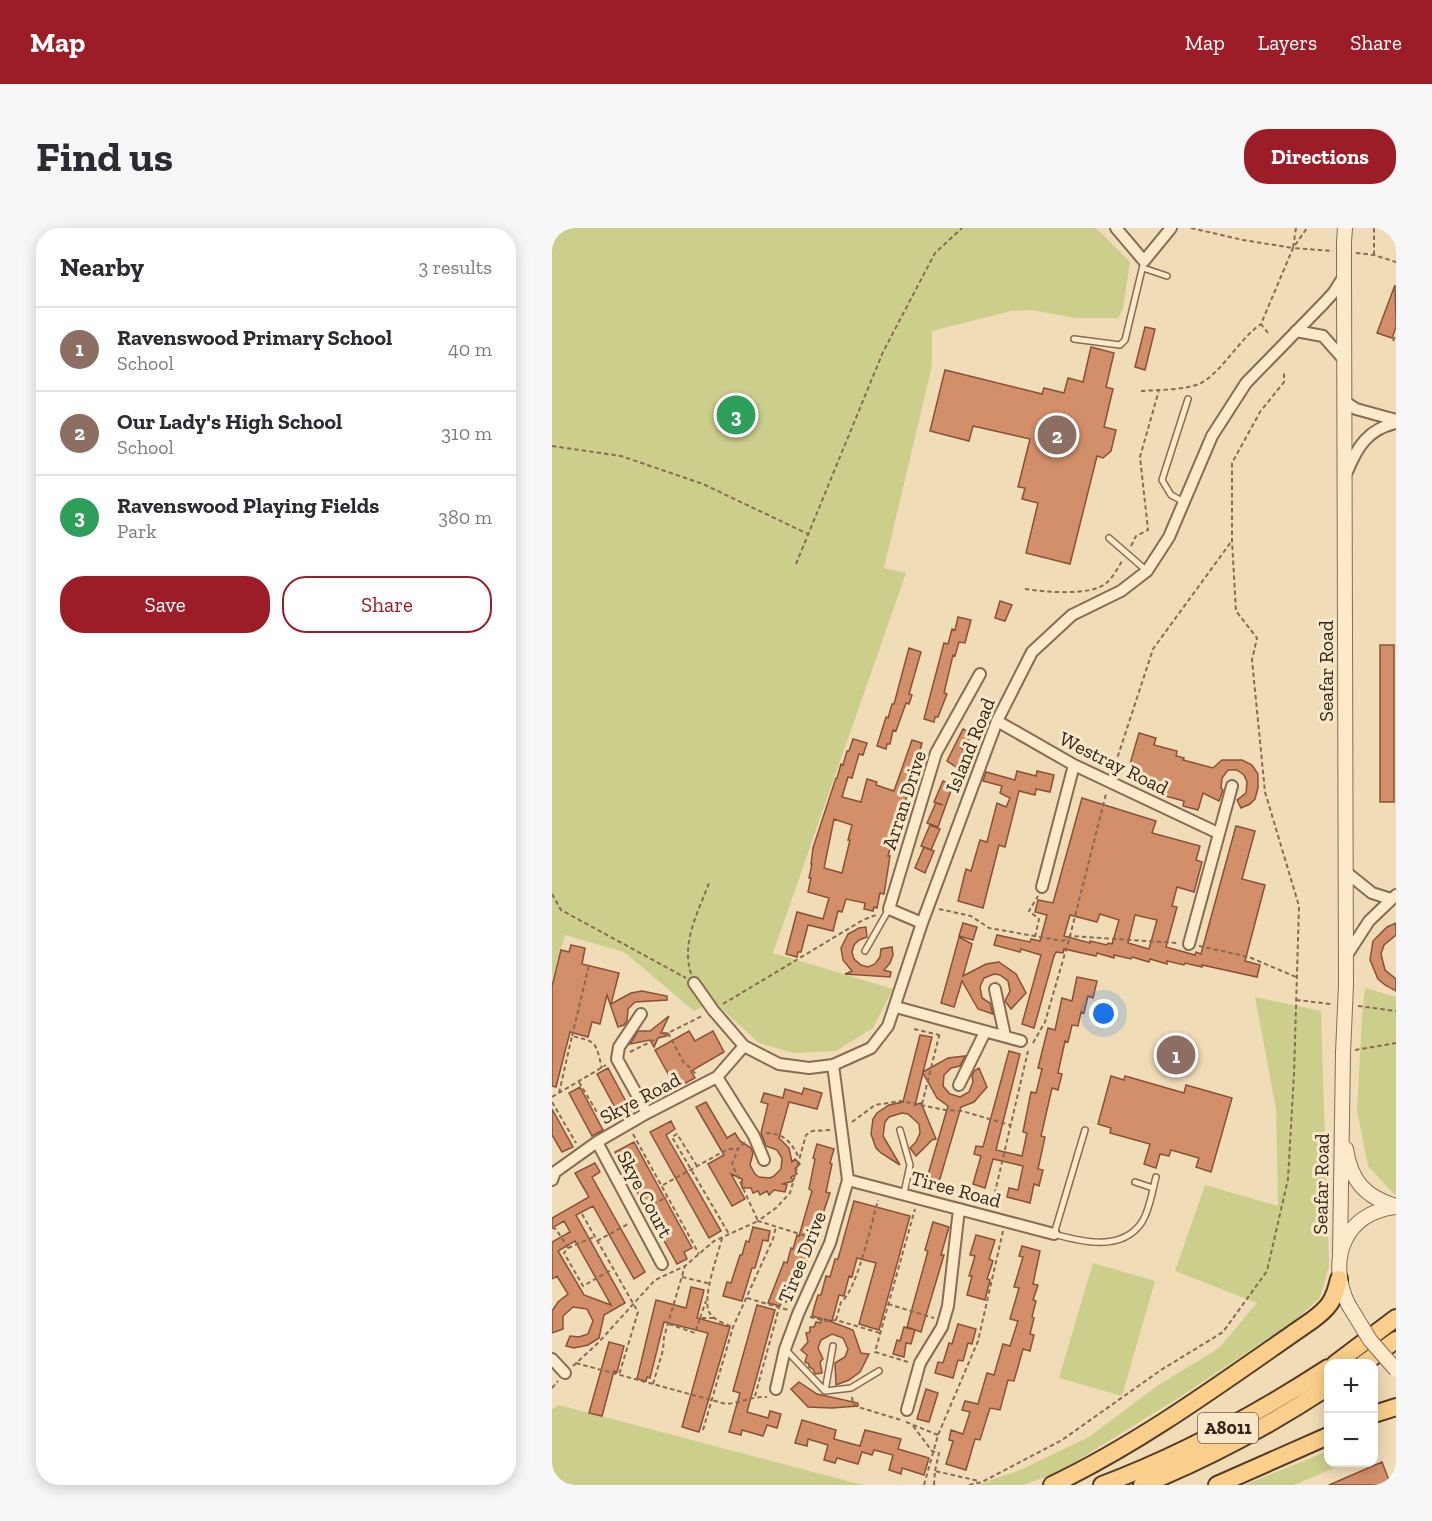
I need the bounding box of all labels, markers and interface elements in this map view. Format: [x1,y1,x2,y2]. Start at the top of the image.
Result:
text: Map [30,26,85,59]
text: Map [1185,30,1225,55]
text: Layers [1258,30,1317,55]
text: Share [1350,30,1402,55]
button: Directions [1244,129,1396,184]
text: Find us [36,131,173,182]
text: Nearby [60,251,144,283]
text: 3 results [418,255,492,279]
text: Ravenswood Primary School [117,324,392,351]
text: 1 [75,337,84,361]
text: 40 m [448,337,492,361]
text: School [117,351,174,375]
pin: 3 [716,392,756,438]
text: Our Lady's High School [117,408,342,435]
pin: 2 [1038,412,1076,458]
text: 2 [74,421,85,445]
text: 310 m [441,421,492,445]
text: School [117,435,174,459]
text: Ravenswood Playing Fields [117,492,379,519]
text: 3 [74,505,85,529]
text: 380 m [438,505,492,529]
text: Park [117,519,157,543]
button: Save [60,576,270,633]
button: Share [282,576,492,633]
street label: Seafar Road [1314,620,1338,722]
street label: Island Road [940,694,1000,796]
street label: Westray Road [1056,726,1172,800]
street label: Arran Drive [877,748,931,852]
your location [1089,999,1118,1028]
pin: 1 [1156,1032,1196,1078]
street label: Skye Road [596,1067,684,1129]
street label: Seafar Road [1308,1133,1334,1235]
street label: Skye Court [612,1146,678,1242]
street label: Tiree Road [908,1165,1004,1213]
street label: Tiree Drive [773,1208,831,1306]
map controls [1324,1359,1378,1467]
button: + [1324,1359,1378,1413]
road number: A8011 [1198,1413,1258,1443]
button: − [1324,1413,1378,1467]

